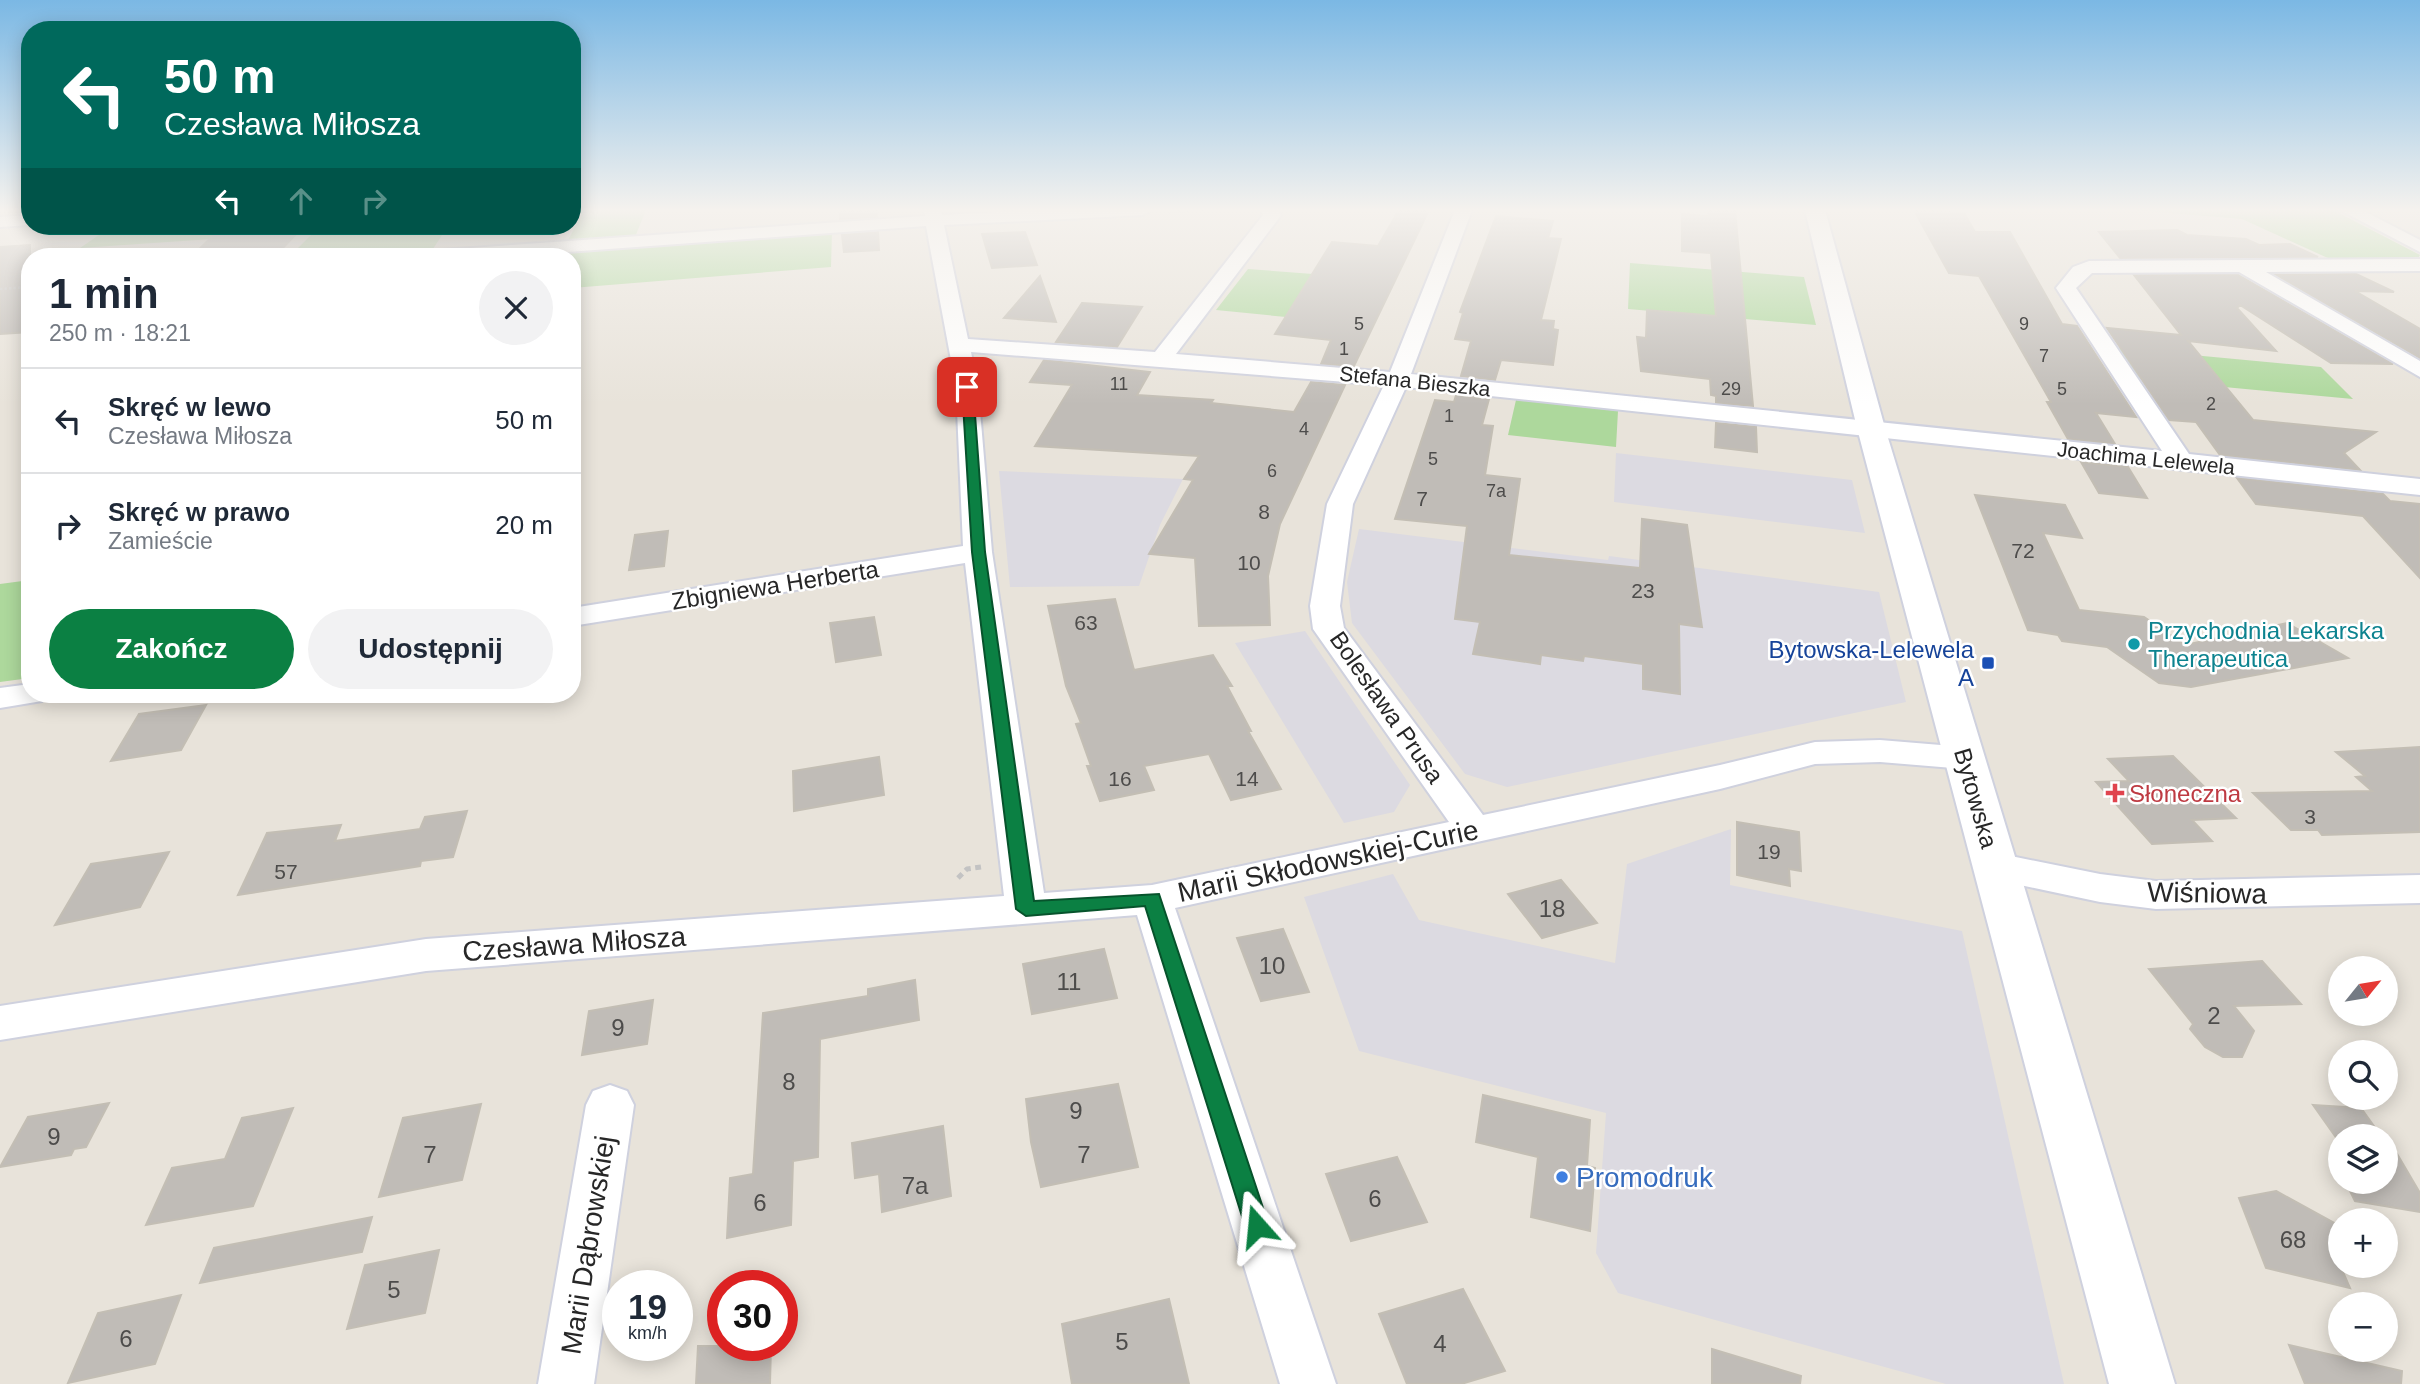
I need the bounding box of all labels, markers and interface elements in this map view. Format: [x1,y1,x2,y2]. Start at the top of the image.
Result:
icon: left [49,49,140,140]
text: 50 m [164,49,276,103]
text: Czesława Miłosza [164,106,420,142]
icon: left [209,182,247,220]
icon: ahead [282,182,320,220]
icon: right [355,182,393,220]
text: 1 min [49,270,159,317]
button: close [479,271,553,345]
house number: 5 [1354,314,1364,334]
house number: 9 [2019,314,2029,334]
text: 250 m · 18:21 [49,320,191,346]
house number: 1 [1339,339,1349,359]
house number: 7 [2039,346,2049,366]
pin [937,357,997,417]
street label: Stefana Bieszka [1338,362,1492,400]
icon: arrive [948,368,986,406]
house number: 11 [1110,374,1128,394]
house number: 29 [1721,379,1741,399]
house number: 5 [2057,379,2067,399]
text: Skręć w lewo [108,392,271,422]
house number: 2 [2206,394,2216,414]
icon: left [49,402,87,440]
text: 50 m [495,405,553,435]
house number: 1 [1444,406,1454,426]
house number: 4 [1299,419,1309,439]
text: Czesława Miłosza [108,423,292,449]
street label: Joachima Lelewela [2056,437,2236,479]
house number: 5 [1428,449,1438,469]
house number: 6 [1267,461,1277,481]
house number: 7a [1486,481,1507,501]
house number: 7 [1416,487,1428,510]
text: Skręć w prawo [108,497,290,527]
house number: 8 [1258,500,1270,523]
icon: right [49,507,87,545]
text: 20 m [495,510,553,540]
text: Zamieście [108,528,213,554]
house number: 72 [2011,539,2035,562]
house number: 10 [1237,551,1261,574]
street label: Zbigniewa Herberta [669,555,881,615]
house number: 23 [1631,579,1655,602]
button: Zakończ [49,609,294,689]
button: Udostępnij [308,609,553,689]
house number: 63 [1074,611,1098,634]
place label: Przychodnia Lekarska Therapeutica [2148,617,2385,672]
street label: Bolesława Prusa [1325,626,1450,788]
place label: Bytowska-Lelewela A [1769,636,1975,691]
marker: Przychodnia Lekarska Therapeutica [2126,636,2142,652]
marker: Bytowska-Lelewela A [1980,655,1996,671]
street label: Bytowska [1949,745,2003,852]
house number: 16 [1108,767,1132,790]
house number: 14 [1235,767,1259,790]
place label: Słoneczna [2129,780,2242,807]
marker: Słoneczna [2107,785,2123,801]
house number: 3 [2304,805,2316,828]
street label: Marii Skłodowskiej-Curie [1175,814,1481,908]
house number: 19 [1757,840,1781,863]
house number: 57 [274,860,298,883]
street label: Wiśniowa [2147,876,2268,910]
house number: 18 [1539,895,1565,922]
street label: Czesława Miłosza [461,921,687,967]
house number: 10 [1259,952,1285,979]
north arrow [2328,956,2398,1026]
map controls [2328,956,2398,1362]
house number: 11 [1057,968,1081,995]
house number: 2 [2207,1002,2221,1029]
house number: 9 [611,1014,625,1041]
button: search [2328,1040,2398,1110]
house number: 8 [782,1068,796,1095]
house number: 9 [1069,1097,1083,1124]
house number: 9 [47,1123,61,1150]
button: layers [2328,1124,2398,1194]
street label: Marii Dąbrowskiej [555,1133,621,1357]
house number: 7 [423,1141,437,1168]
house number: 7 [1077,1141,1091,1168]
place label: Promodruk [1576,1162,1714,1193]
marker: Promodruk [1554,1169,1570,1185]
house number: 7a [902,1172,929,1199]
house number: 6 [1368,1185,1382,1212]
house number: 6 [753,1189,767,1216]
position arrow [1220,1189,1294,1263]
button: + [2328,1208,2398,1278]
house number: 68 [2280,1226,2306,1253]
speed limit sign: 30 [707,1270,798,1361]
house number: 5 [387,1276,401,1303]
text: 19 [628,1287,667,1326]
button: − [2328,1292,2398,1362]
text: km/h [628,1323,667,1343]
house number: 6 [119,1325,133,1352]
house number: 5 [1115,1328,1129,1355]
house number: 4 [1433,1330,1447,1357]

